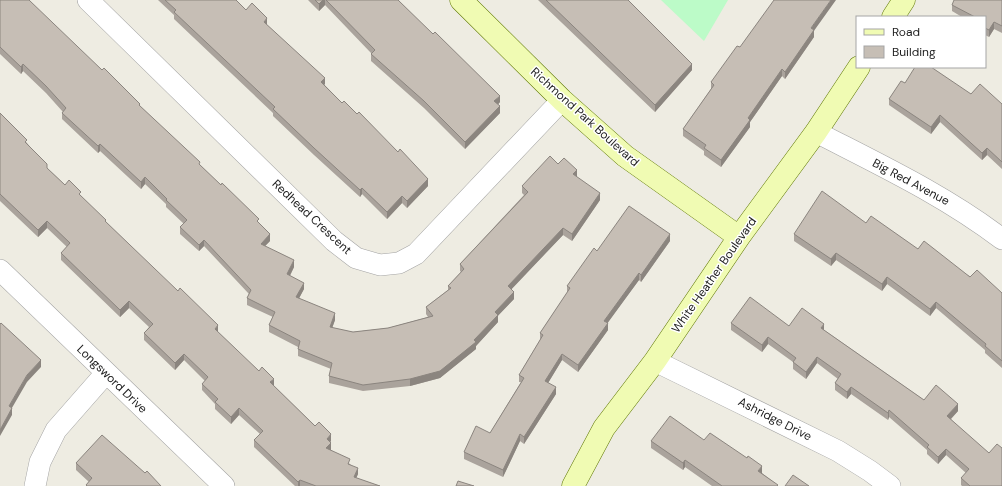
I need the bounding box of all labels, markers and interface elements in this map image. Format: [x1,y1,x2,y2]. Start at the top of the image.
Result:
legend [856,16,986,68]
text: Road [892,24,920,40]
text: Building [892,44,936,60]
street label: Richmond Park Boulevard [527,64,643,170]
street label: Big Red Avenue [870,155,952,209]
street label: Redhead Crescent [269,176,355,258]
street label: White Heather Boulevard [668,214,760,336]
street label: Longsword Drive [73,341,151,417]
street label: Ashridge Drive [735,394,815,445]

